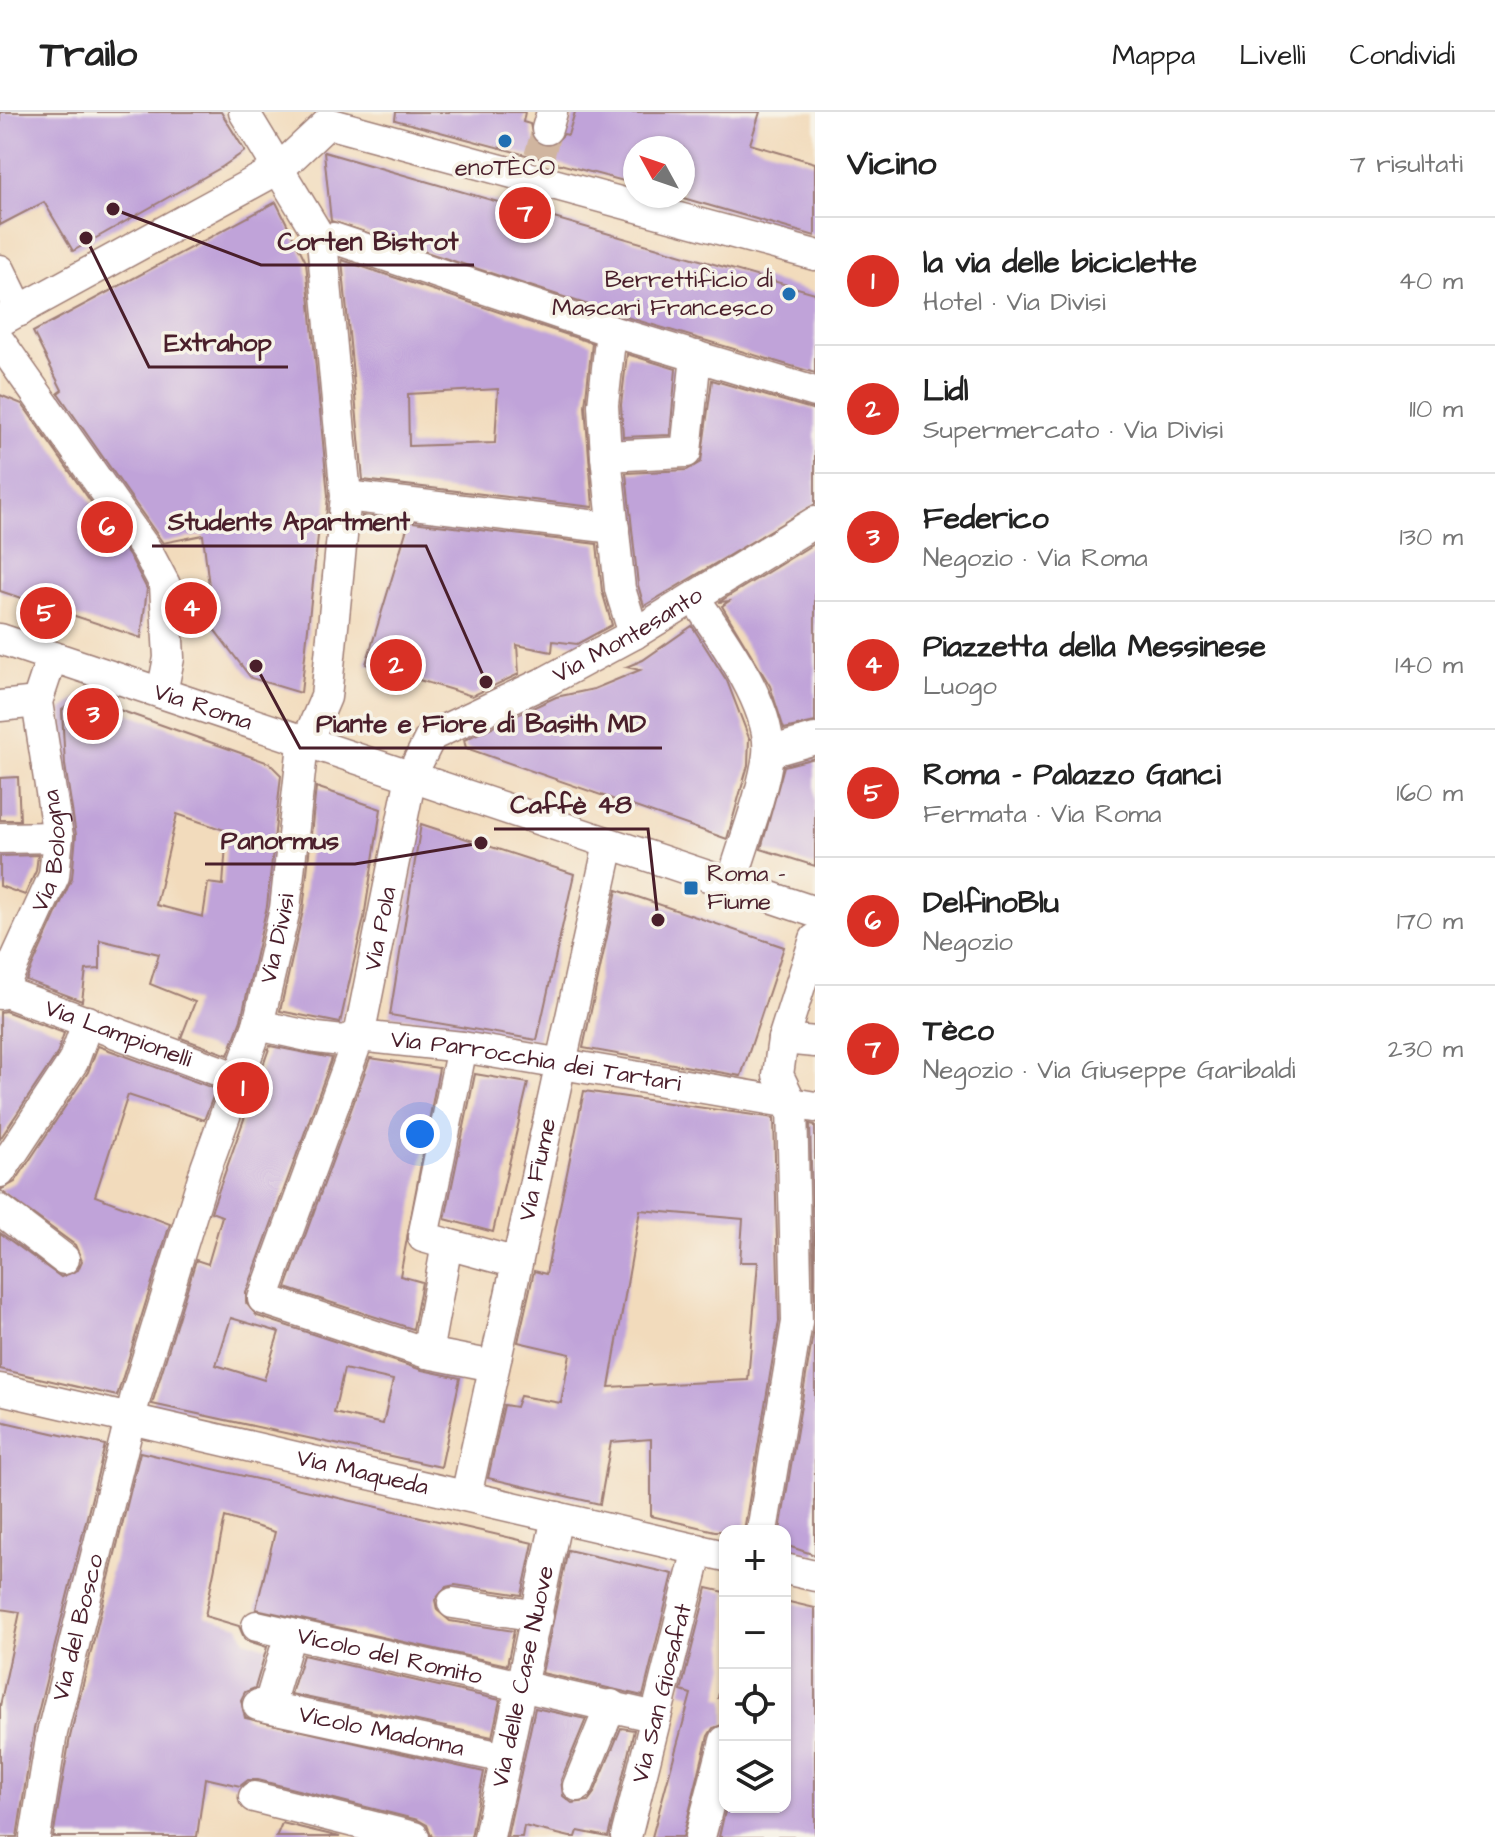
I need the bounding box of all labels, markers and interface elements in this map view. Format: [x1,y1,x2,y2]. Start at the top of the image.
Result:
text: Trailo [40,29,137,81]
text: Mappa [1112,36,1195,75]
text: Livelli [1239,36,1305,75]
text: Condividi [1349,36,1455,75]
marker: enoTÈCO [496,132,514,150]
north arrow [623,136,695,208]
text: Vicino [847,140,936,188]
text: 7 risultati [1350,146,1463,182]
place label: enoTÈCO [455,151,555,185]
pin: 7 [499,183,551,243]
callout: Corten Bistrot [261,215,474,265]
text: Corten Bistrot [278,224,459,260]
text: la via delle biciclette [923,242,1197,284]
place label: Berrettificio di Mascari Francesco [552,263,774,325]
text: 1 [871,263,875,299]
text: 40 m [1398,263,1463,299]
text: Hotel · Via Divisi [923,284,1106,320]
marker: Berrettificio di Mascari Francesco [780,285,798,303]
callout: Extrahop [149,317,288,367]
text: Extrahop [164,325,272,361]
text: Lidl [923,370,968,412]
text: 2 [866,391,880,427]
text: 110 m [1409,391,1463,427]
text: Supermercato · Via Divisi [923,412,1223,448]
callout: Students Apartment [152,496,426,546]
pin: 6 [81,497,133,557]
text: Federico [923,498,1049,540]
text: Students Apartment [167,504,410,540]
text: 3 [866,519,880,555]
text: 130 m [1399,519,1463,555]
text: Negozio · Via Roma [923,540,1148,576]
pin: 4 [165,578,217,638]
street label: Via Montesanto [547,578,710,692]
pin: 5 [20,583,72,643]
text: Piazzetta della Messinese [923,626,1266,668]
pin: 2 [370,635,422,695]
text: 4 [864,647,882,683]
text: 140 m [1395,647,1463,683]
text: Luogo [923,668,997,704]
street label: Via Roma [149,675,257,739]
pin: 3 [67,684,119,744]
callout: Piante e Fiore di Basith MD [300,698,662,748]
text: Piante e Fiore di Basith MD [316,706,646,742]
text: Roma - Palazzo Ganci [923,754,1221,796]
text: 5 [864,775,882,811]
text: 160 m [1396,775,1463,811]
callout: Caffè 48 [494,779,648,829]
street label: Via Bologna [23,787,75,918]
text: Caffè 48 [510,787,632,823]
text: Fermata · Via Roma [923,796,1162,832]
callout: Panormus [205,814,355,864]
text: Panormus [221,823,339,859]
place label: Roma - Fiume [707,857,786,919]
marker: Roma - Fiume [682,879,700,897]
text: DelfinoBlu [923,882,1059,924]
street label: Via Pola [355,884,405,974]
street label: Via Divisi [251,892,304,987]
text: 6 [865,903,881,939]
text: 170 m [1397,903,1463,939]
text: Negozio [923,924,1013,960]
street label: Via Lampionelli [40,991,197,1077]
text: Tèco [923,1010,994,1052]
street label: Via Parrocchia dei Tartari [389,1022,684,1101]
text: 7 [865,1031,881,1067]
text: 230 m [1388,1031,1463,1067]
text: Negozio · Via Giuseppe Garibaldi [923,1052,1296,1088]
pin: 1 [217,1058,269,1118]
your location [400,1114,440,1154]
street label: Via Fiume [510,1115,565,1225]
street label: Via Maqueda [293,1441,432,1504]
map controls [719,1525,791,1813]
button: + [719,1525,791,1597]
street label: Via del Bosco [44,1550,113,1705]
street label: Via delle Case Nuove [483,1563,563,1791]
button: − [719,1597,791,1669]
street label: Via San Giosafat [623,1600,701,1787]
street label: Vicolo del Romito [294,1619,486,1694]
button: locate [719,1669,791,1741]
street label: Vicolo Madonna [295,1697,467,1766]
button: layers [719,1741,791,1813]

